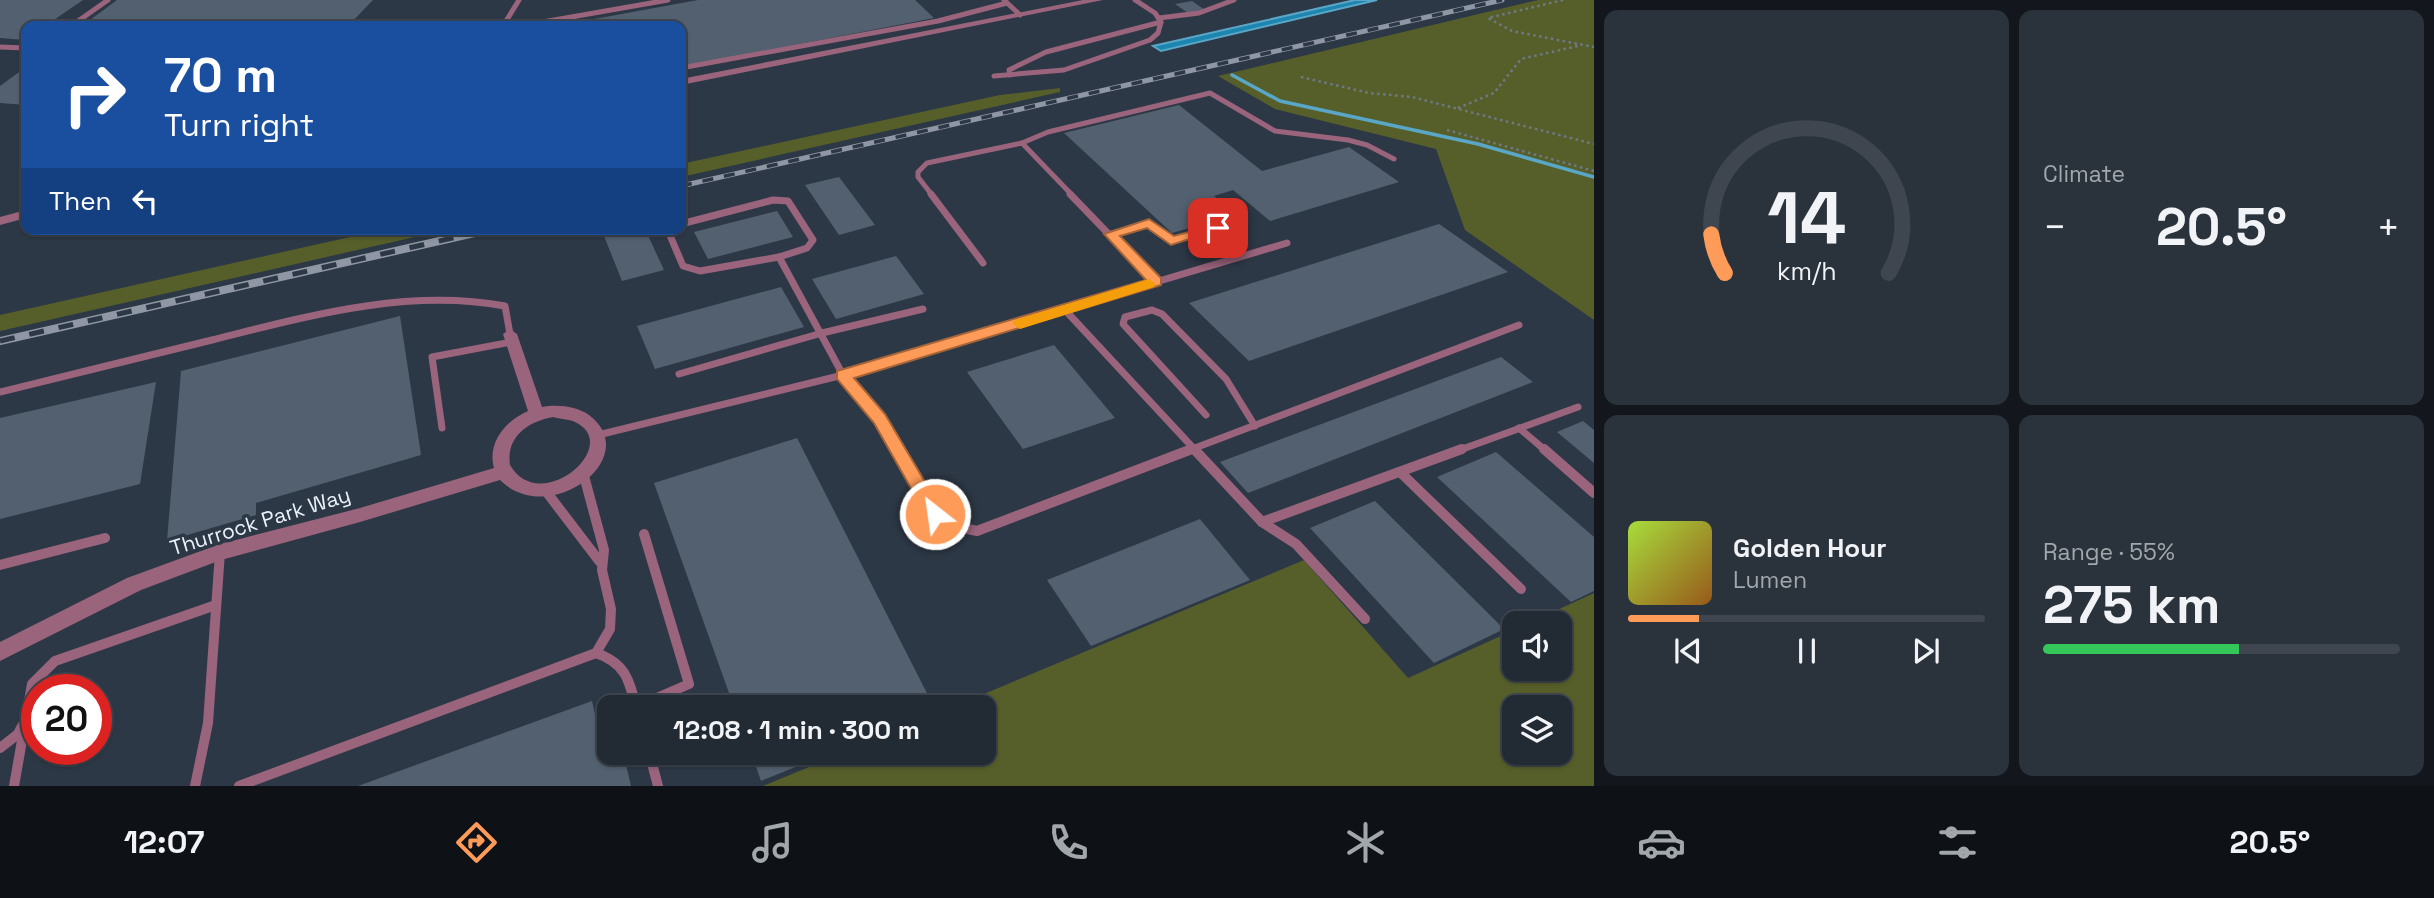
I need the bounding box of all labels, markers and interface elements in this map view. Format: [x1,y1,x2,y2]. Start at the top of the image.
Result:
text: 70 m [164,44,277,106]
icon: right [49,49,140,140]
text: Turn right [164,105,314,145]
text: Climate [2043,159,2125,189]
text: 14 [1767,172,1846,265]
icon: left [126,182,164,220]
text: Then [49,184,112,218]
text: 20.5° [2156,194,2287,260]
pin [1188,198,1248,258]
text: − [2043,203,2067,251]
text: + [2376,203,2400,251]
icon: arrive [1199,209,1237,247]
text: km/h [1777,255,1836,287]
position arrow [898,477,972,551]
street label: Thurrock Park Way [166,481,354,561]
text: Golden Hour [1733,531,1887,565]
text: Range · 55% [2043,537,2175,567]
text: Lumen [1733,565,1807,595]
text: 275 km [2043,572,2220,638]
map controls [1502,611,1572,765]
button: sound [1502,611,1572,681]
icon: previous [1669,632,1707,670]
icon: pause [1788,632,1826,670]
icon: next [1907,632,1945,670]
speed limit sign: 20 [21,674,112,765]
button: layers [1502,695,1572,765]
text: 12:08 · 1 min · 300 m [673,713,920,747]
icon: directions [452,818,501,867]
icon: music [748,818,797,867]
icon: phone [1044,818,1093,867]
icon: climate [1341,818,1390,867]
icon: car [1637,818,1686,867]
icon: filters [1933,818,1982,867]
text: 12:07 [124,822,204,862]
text: 20.5° [2230,822,2310,862]

